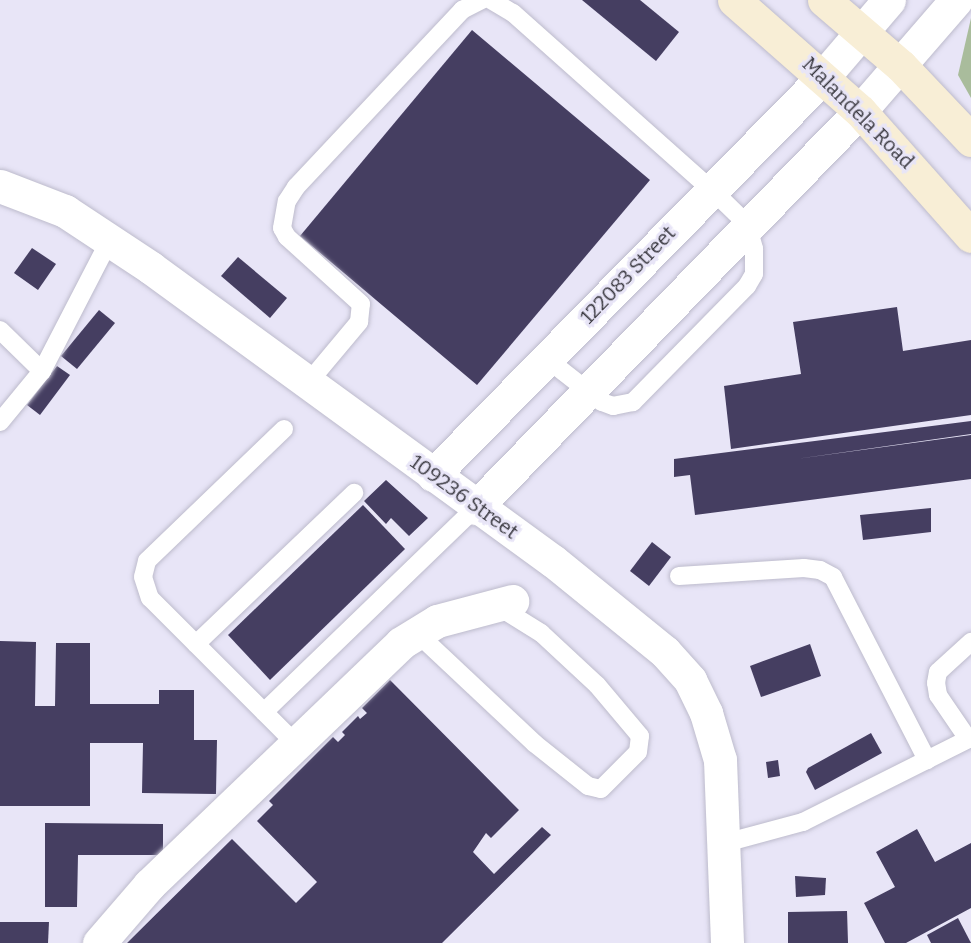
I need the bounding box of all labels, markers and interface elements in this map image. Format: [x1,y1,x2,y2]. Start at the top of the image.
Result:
street label: Malandela Road [797,52,919,174]
street label: 122083 Street [576,221,680,329]
street label: 109236 Street [406,450,522,544]

